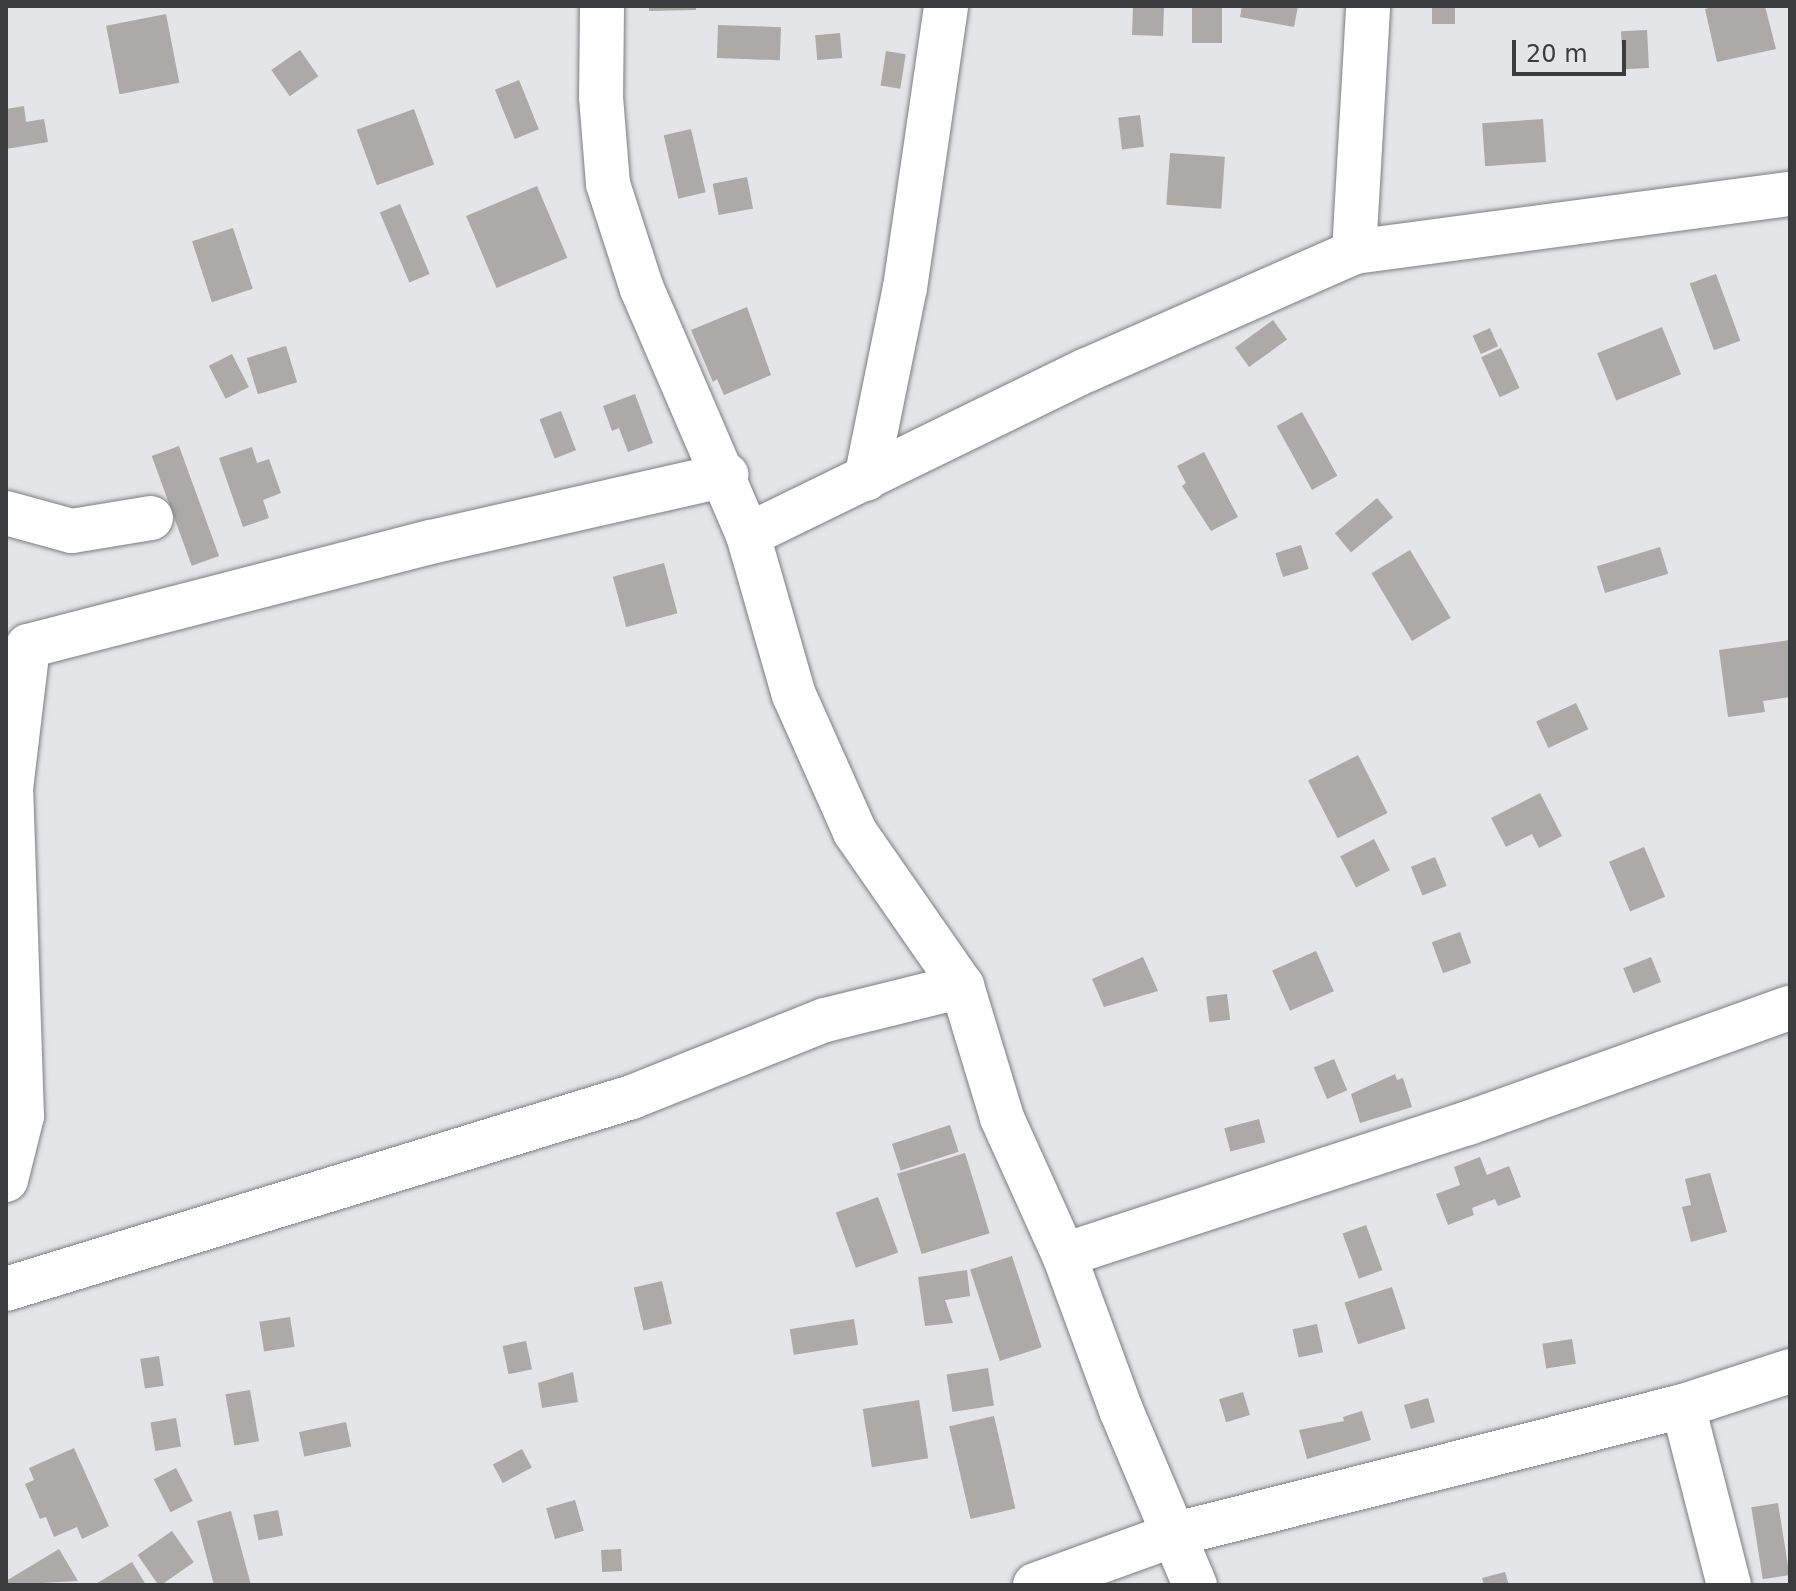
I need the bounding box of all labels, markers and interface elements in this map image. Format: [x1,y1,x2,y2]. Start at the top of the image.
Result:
scale bar [1516,24,1630,74]
text: 20 m [1526,40,1588,68]

